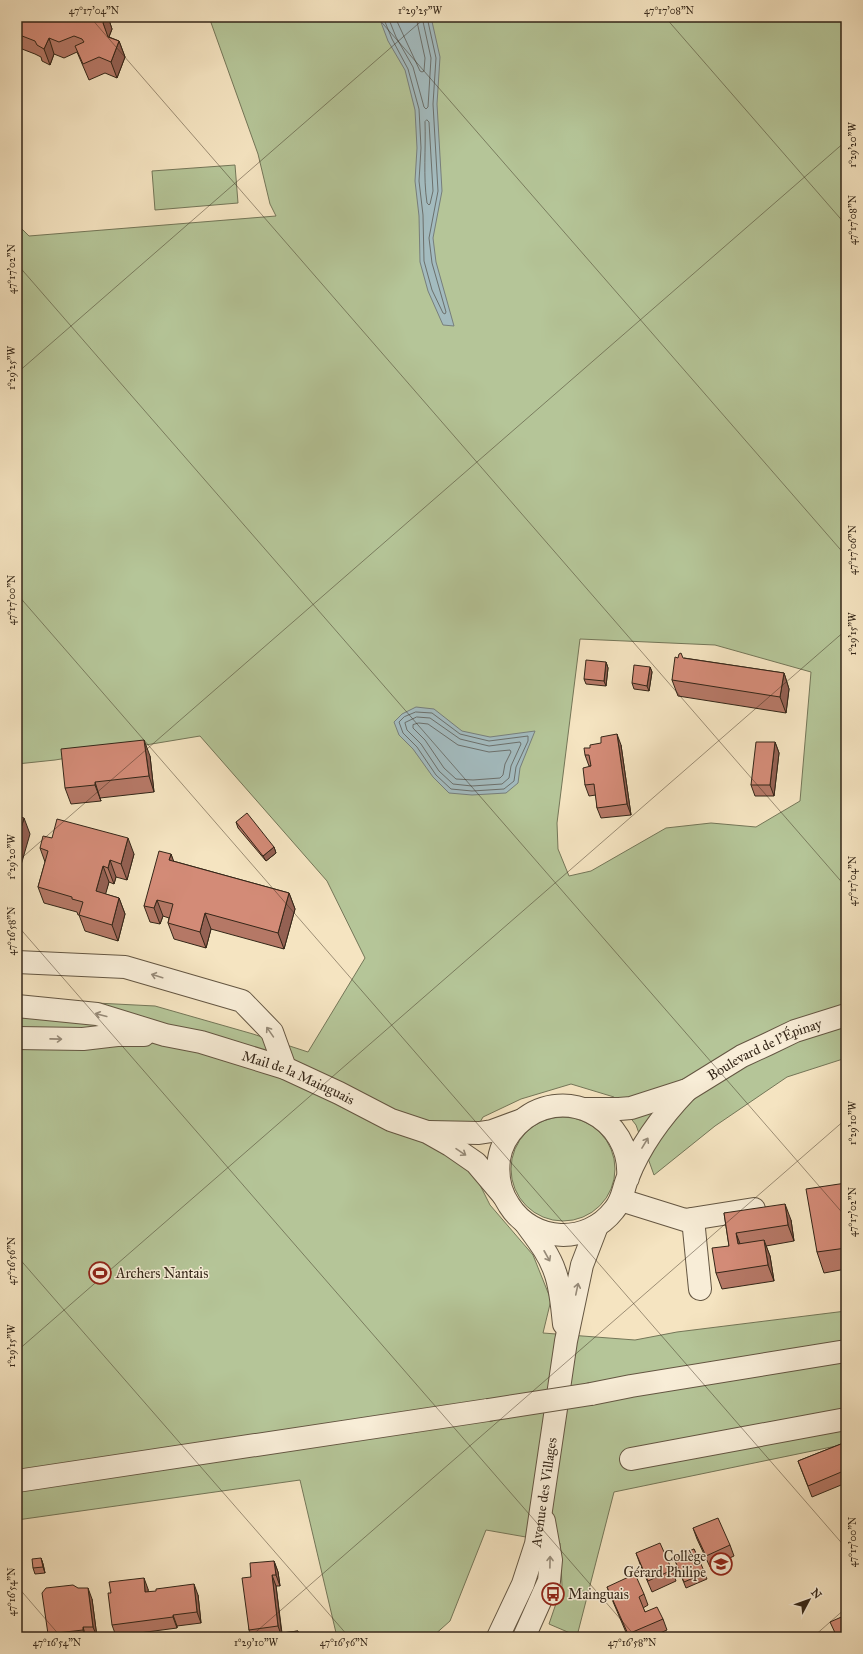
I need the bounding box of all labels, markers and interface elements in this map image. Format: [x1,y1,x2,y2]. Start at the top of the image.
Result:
text: 47°17'04"N [69,5,120,17]
text: 1°29'25"W [398,5,443,17]
text: 47°17'08"N [644,5,695,17]
text: 1°29'20"W [847,122,859,168]
text: 47°17'08"N [847,194,859,245]
text: 47°17'02"N [6,244,18,294]
text: 1°29'25"W [6,345,18,390]
text: 47°17'06"N [847,525,859,575]
text: 47°17'00"N [6,574,18,625]
text: 1°29'15"W [847,612,859,656]
text: 1°29'20"W [6,834,18,880]
text: 47°17'04"N [847,855,859,906]
text: 47°16'58"N [6,906,18,955]
one-way arrow [151,972,164,979]
one-way arrow [95,1011,108,1019]
street label: Boulevard de l'Épinay [704,1015,824,1084]
one-way arrow [266,1027,274,1038]
one-way arrow [49,1035,62,1043]
street label: Mail de la Mainguais [240,1047,358,1108]
text: 1°29'10"W [847,1100,859,1145]
one-way arrow [642,1137,650,1149]
one-way arrow [455,1148,466,1156]
text: 47°17'02"N [847,1187,859,1237]
text: 47°16'56"N [6,1236,18,1285]
one-way arrow [544,1250,552,1262]
sports icon: Archers Nantais [87,1260,113,1286]
place label: Archers Nantais [115,1265,208,1282]
one-way arrow [574,1283,582,1296]
text: 1°29'15"W [6,1324,18,1368]
street label: Avenue des Villages [527,1436,560,1549]
text: 47°17'00"N [847,1516,859,1567]
place label: Collège Gérard Philipe [623,1548,706,1581]
school or university icon: Collège Gérard Philipe [708,1551,734,1577]
one-way arrow [547,1555,554,1568]
text: 47°16'54"N [6,1567,18,1616]
north arrow [789,1580,829,1620]
bus stop icon: Mainguais [540,1581,566,1607]
place label: Mainguais [568,1586,629,1603]
text: N [808,1586,825,1602]
text: 47°16'54"N [33,1637,82,1649]
text: 1°29'10"W [234,1637,279,1649]
text: 47°16'56"N [320,1637,369,1649]
text: 47°16'58"N [608,1637,657,1649]

